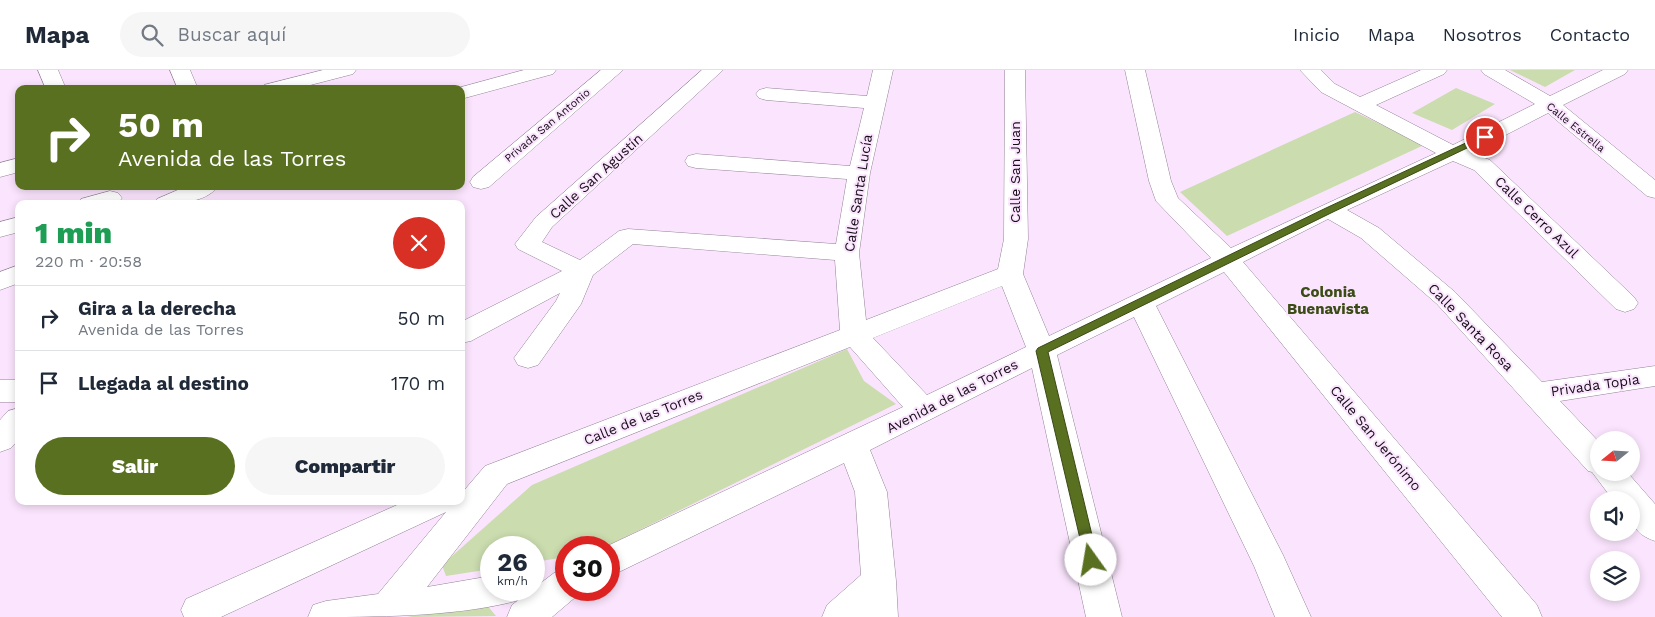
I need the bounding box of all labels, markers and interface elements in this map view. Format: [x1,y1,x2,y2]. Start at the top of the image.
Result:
search box [120,12,470,57]
text: Mapa [25,21,90,49]
icon: search [138,21,166,49]
text: Buscar aquí [178,23,286,46]
text: Inicio [1293,24,1340,45]
text: Mapa [1368,24,1415,45]
text: Nosotros [1443,24,1522,45]
text: Contacto [1550,24,1630,45]
street label: Privada San Antonio [502,86,593,165]
street label: Calle Estrella [1544,100,1608,155]
text: 50 m [118,104,204,146]
icon: right [35,105,100,170]
pin [1464,116,1506,158]
street label: Calle San Juan [1007,121,1023,223]
icon: arrive [1471,123,1499,151]
street label: Calle San Agustín [546,130,646,222]
street label: Calle Santa Lucía [841,133,875,253]
text: Avenida de las Torres [118,146,346,171]
street label: Calle Cerro Azul [1492,173,1583,261]
text: 1 min [35,215,112,250]
button: close [393,217,445,269]
text: 220 m · 20:58 [35,252,142,271]
street label: Calle Santa Rosa [1425,280,1517,374]
district label: Colonia Buenavista [1287,283,1369,318]
text: Gira a la derecha [78,297,236,320]
icon: right [35,304,63,332]
text: 50 m [398,307,445,330]
text: Avenida de las Torres [78,320,244,339]
street label: Avenida de las Torres [884,356,1020,436]
icon: arrive [35,369,63,397]
street label: Privada Topia [1550,371,1641,399]
text: Llegada al destino [78,372,249,395]
text: 170 m [391,372,445,395]
street label: Calle San Jerónimo [1327,382,1425,494]
street label: Calle de las Torres [581,386,705,448]
north arrow [1590,431,1640,481]
map controls [1590,431,1640,601]
button: Salir [35,437,235,495]
button: Compartir [245,437,445,495]
button: sound [1590,491,1640,541]
position arrow [1064,533,1116,585]
speed limit sign: 30 [555,536,620,601]
text: 26 [497,548,528,577]
button: layers [1590,551,1640,601]
text: km/h [497,574,528,588]

